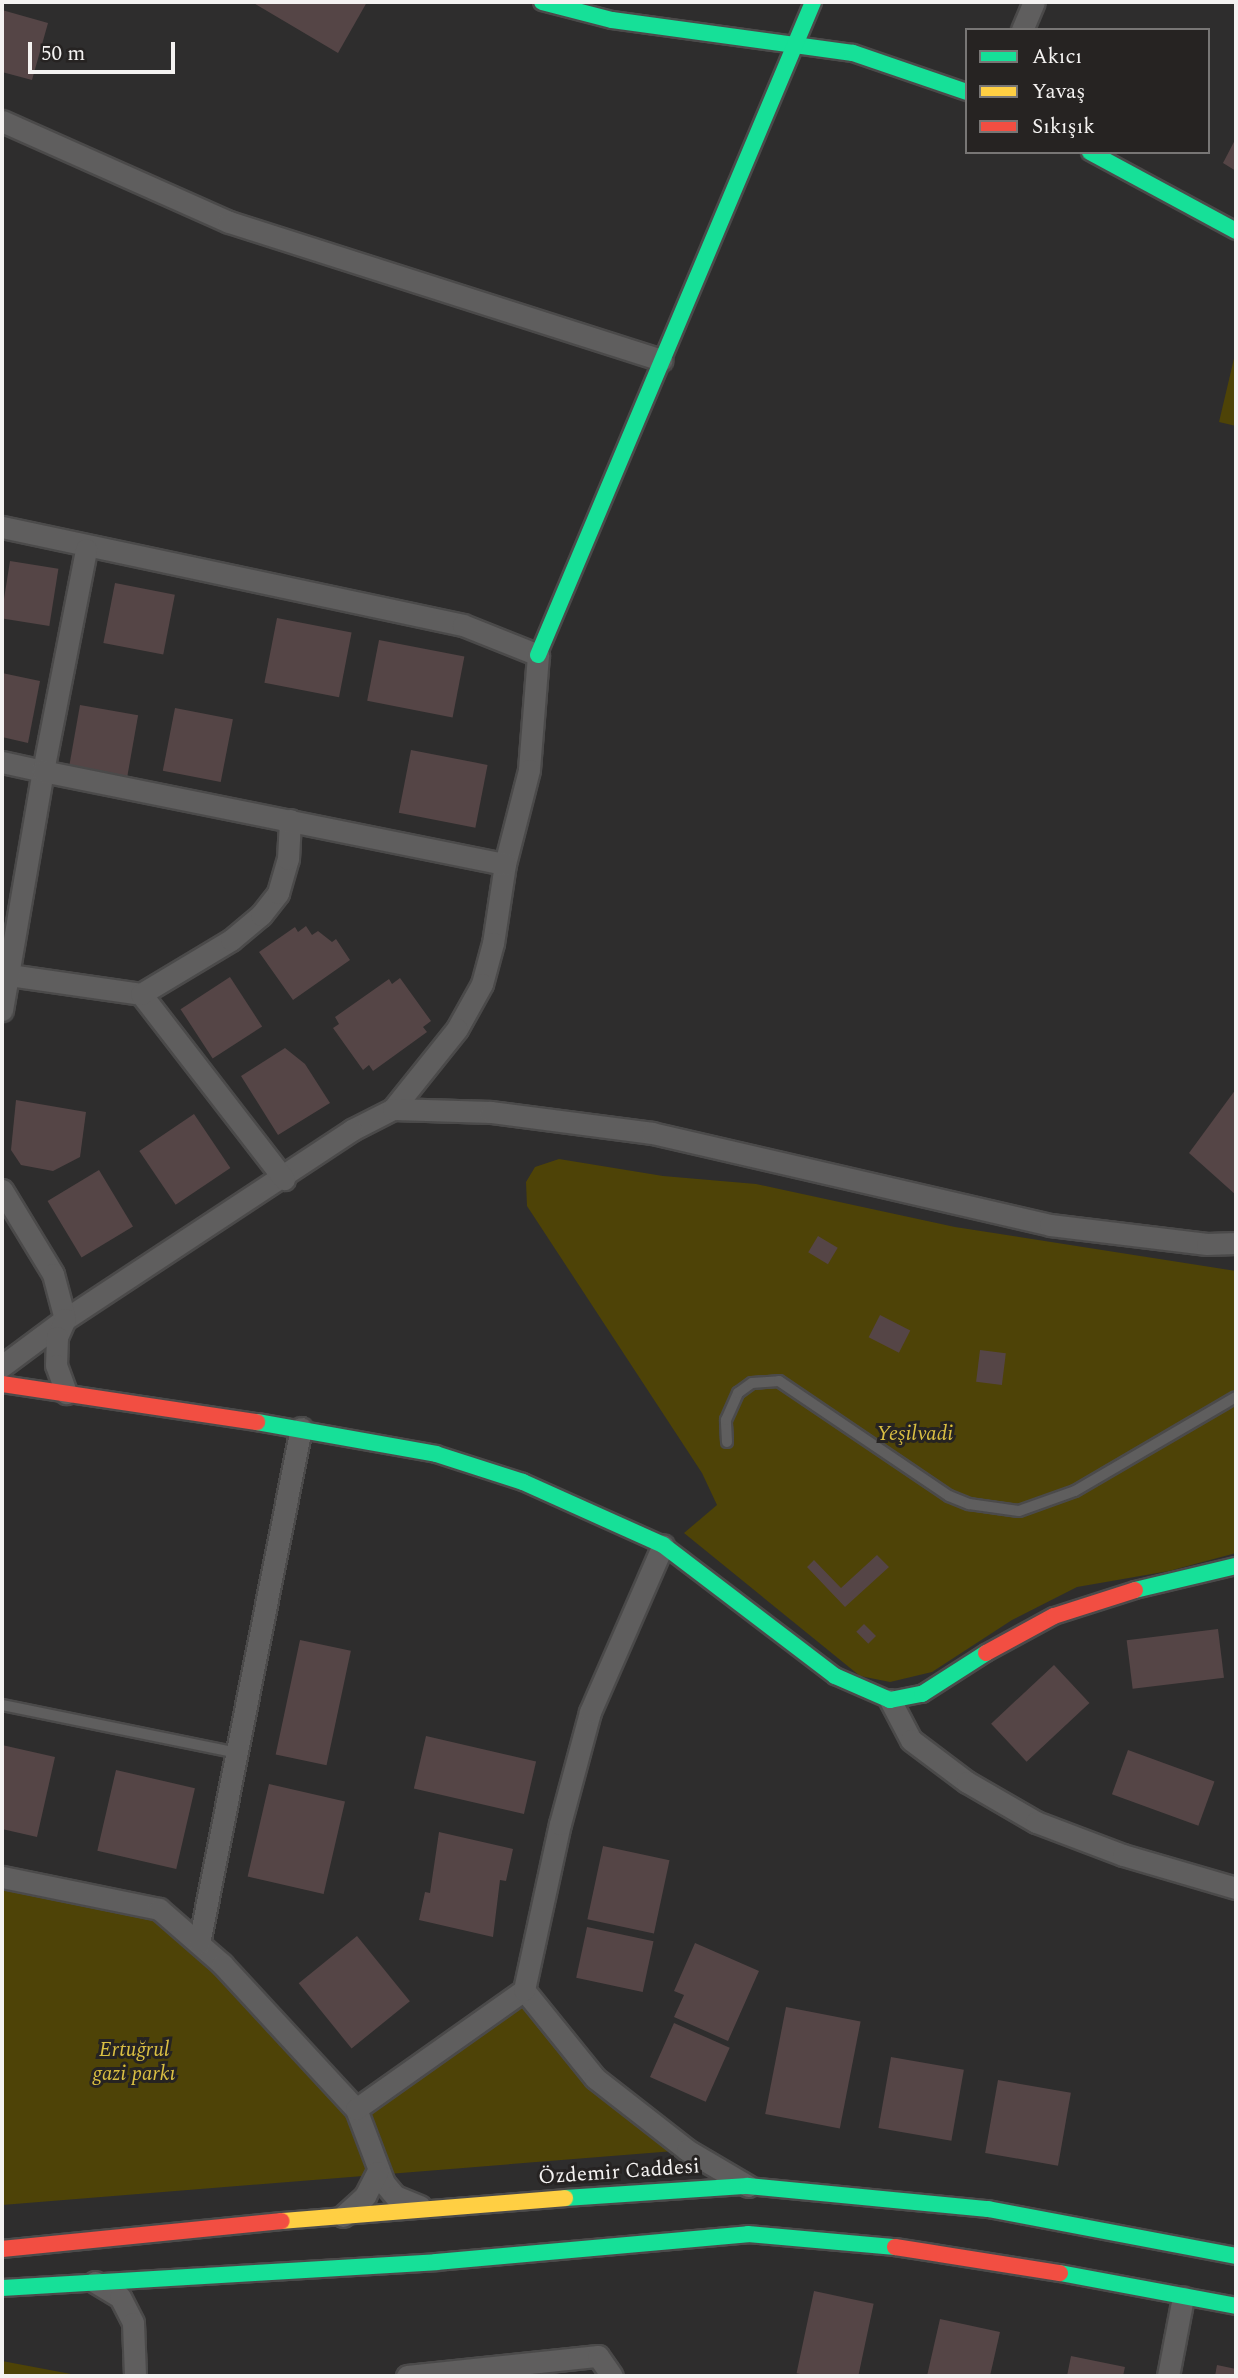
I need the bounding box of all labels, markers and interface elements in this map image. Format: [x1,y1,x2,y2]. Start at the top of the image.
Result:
scale bar [32,28,178,72]
legend [965,28,1210,154]
text: 50 m [41,38,85,70]
text: Akıcı [1032,41,1082,73]
text: Yavaş [1032,76,1085,108]
text: Sıkışık [1032,111,1095,143]
park label: Yeşilvadi [877,1421,953,1447]
park label: Ertuğrul gazi parkı [92,2037,176,2087]
street label: Özdemir Caddesi [537,2154,701,2190]

